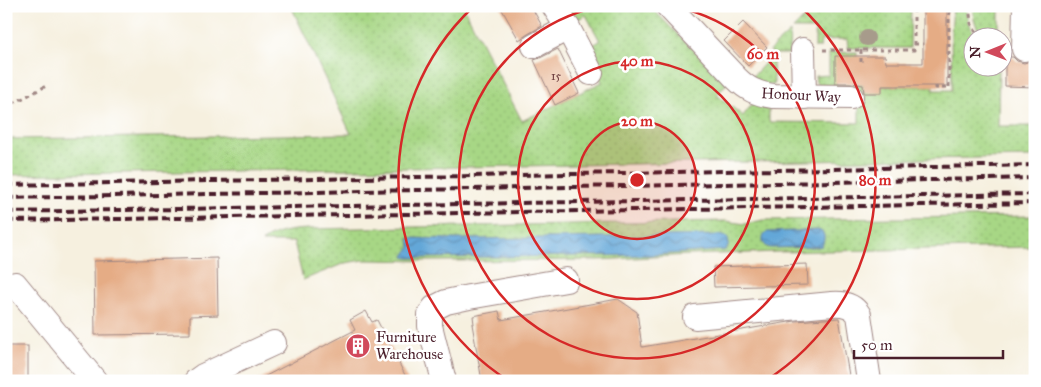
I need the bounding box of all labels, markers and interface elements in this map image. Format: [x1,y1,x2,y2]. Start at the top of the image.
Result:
north arrow [964,28,1014,78]
text: 60 m [747,45,780,63]
text: N [967,46,984,58]
text: 40 m [621,52,654,71]
house number: 15 [551,69,562,83]
street label: Honour Way [761,84,842,106]
text: 20 m [621,112,653,130]
centre of rings [628,171,646,189]
text: 80 m [859,171,892,189]
scale bar [854,327,1002,359]
place label: Furniture Warehouse [376,328,443,363]
building icon: Furniture Warehouse [345,333,371,359]
text: 50 m [861,336,893,354]

